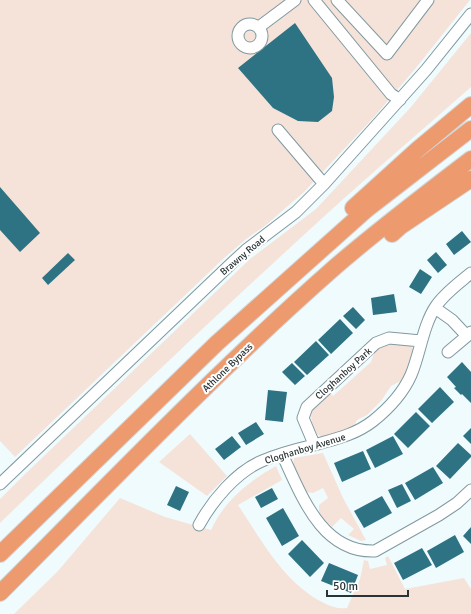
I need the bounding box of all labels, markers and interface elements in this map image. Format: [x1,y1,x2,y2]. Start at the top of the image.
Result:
street label: Brawny Road [218,233,268,278]
street label: Athlone Bypass [200,340,256,395]
street label: Cloghanboy Park [313,345,374,402]
street label: Cloghanboy Avenue [263,431,347,467]
scale bar [327,572,408,598]
text: 50 m [333,579,358,594]

